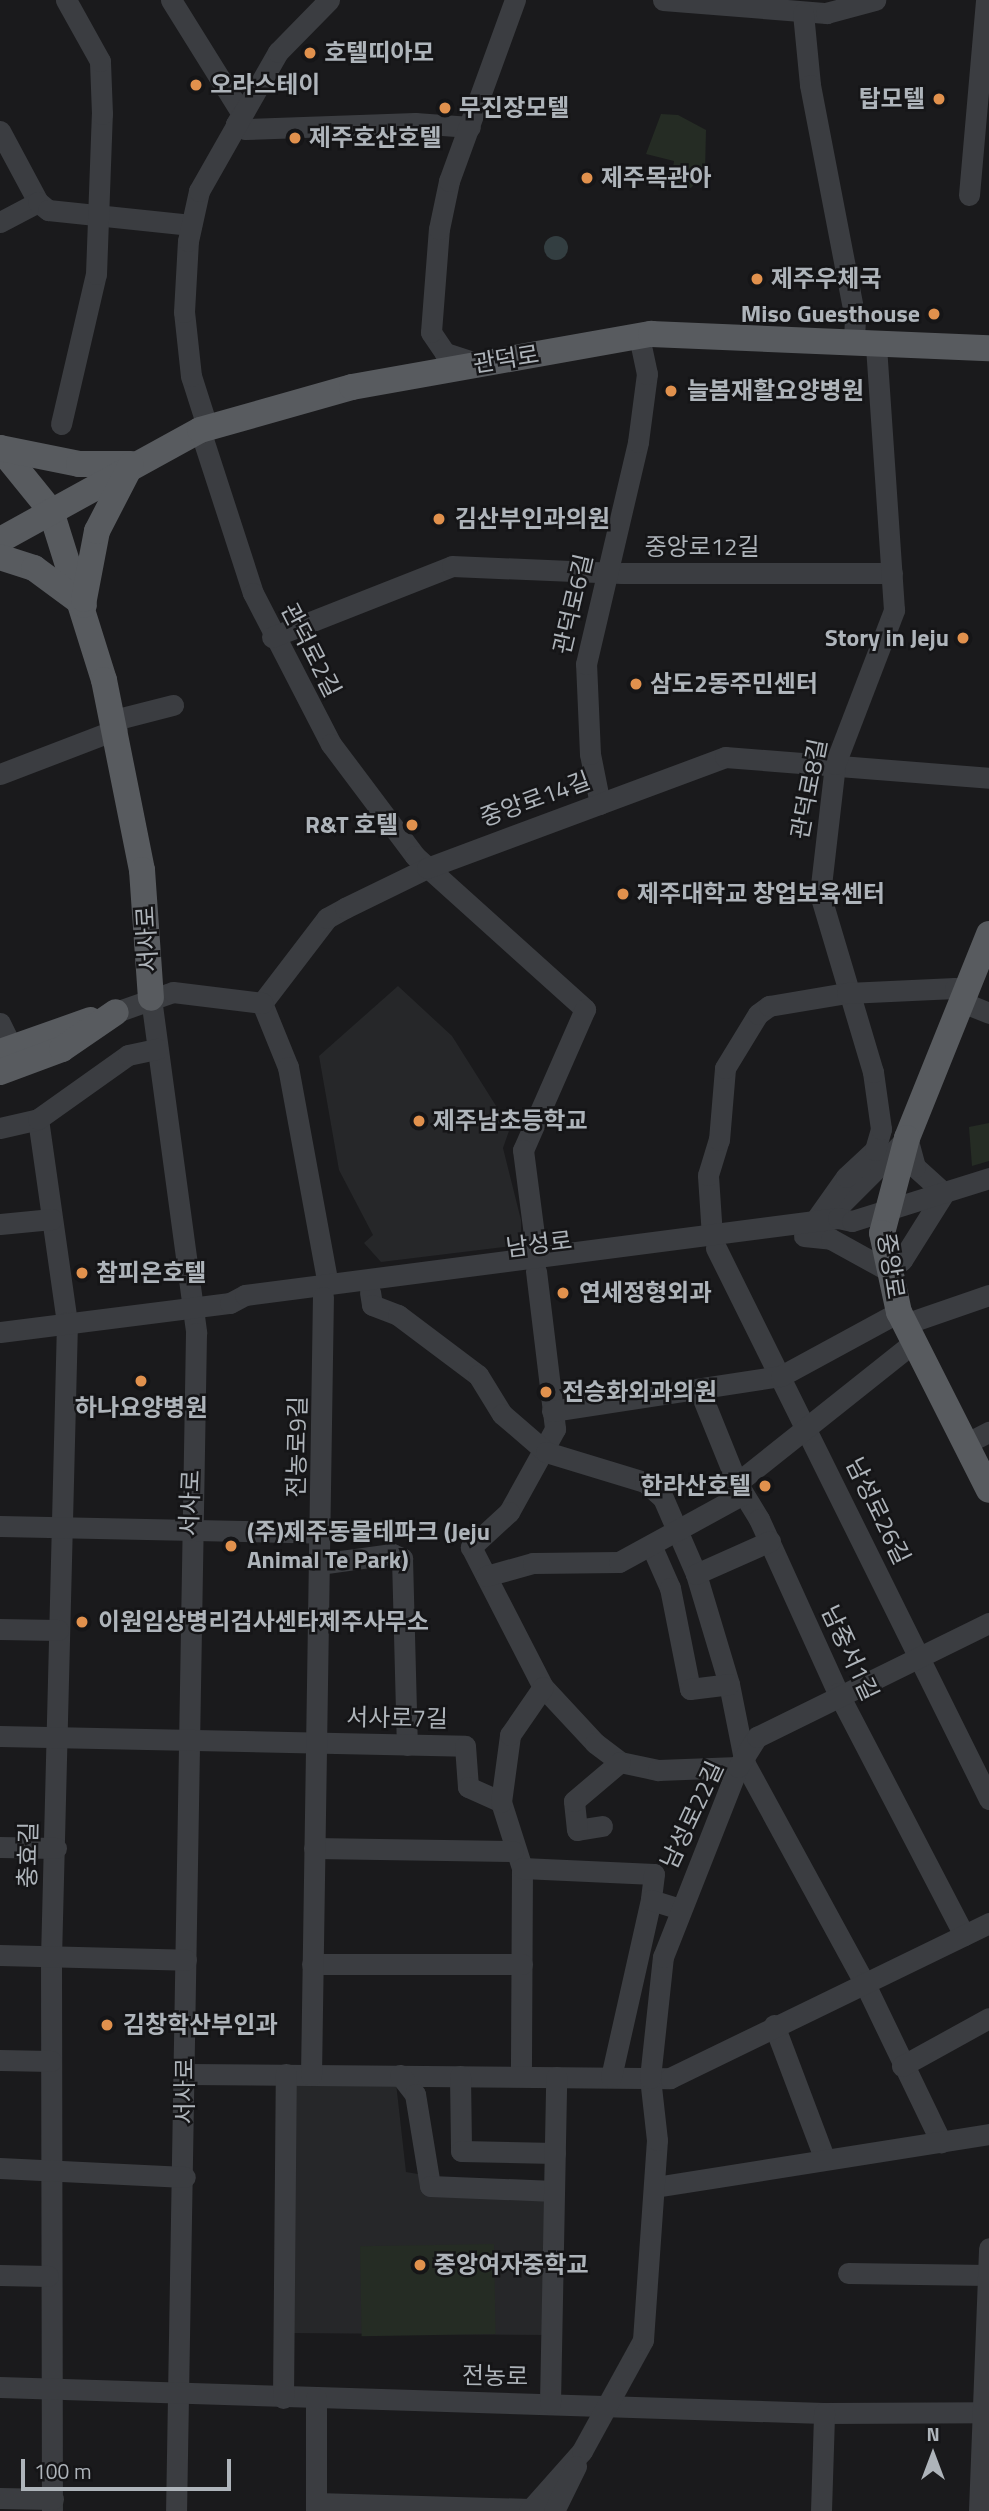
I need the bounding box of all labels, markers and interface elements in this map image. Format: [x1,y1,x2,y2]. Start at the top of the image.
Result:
place label: 호텔띠아모 [324,39,434,67]
marker: 호텔띠아모 [302,45,318,61]
place label: 오라스테이 [210,71,320,99]
marker: 오라스테이 [188,77,204,93]
place label: 탑모텔 [859,85,925,113]
marker: 탑모텔 [931,91,947,107]
place label: 무진장모텔 [459,94,569,122]
marker: 무진장모텔 [437,100,453,116]
place label: 제주호산호텔 [309,124,441,152]
marker: 제주호산호텔 [287,130,303,146]
place label: 제주목관아 [601,164,711,192]
marker: 제주목관아 [579,170,595,186]
place label: 제주우체국 [771,265,881,293]
marker: 제주우체국 [749,271,765,287]
place label: Miso Guesthouse [741,300,920,328]
marker: Miso Guesthouse [926,306,942,322]
street label: 관덕로 [471,340,541,378]
place label: 늘봄재활요양병원 [687,377,864,405]
marker: 늘봄재활요양병원 [661,381,681,401]
place label: 김산부인과의원 [455,505,610,533]
marker: 김산부인과의원 [429,509,449,529]
street label: 중앙로12길 [644,533,760,561]
street label: 관덕로6길 [548,551,598,657]
street label: 관덕로2길 [275,598,347,702]
place label: Story in Jeju [825,624,949,652]
marker: Story in Jeju [955,630,971,646]
place label: 삼도2동주민센터 [650,670,818,698]
marker: 삼도2동주민센터 [628,676,644,692]
street label: 관덕로8길 [785,736,833,842]
street label: 중앙로14길 [476,766,594,832]
place label: R&T 호텔 [305,811,398,839]
marker: R&T 호텔 [404,817,420,833]
place label: 제주대학교 창업보육센터 [637,880,885,908]
marker: 제주대학교 창업보육센터 [615,886,631,902]
street label: 서사로 [131,905,163,973]
place label: 제주남초등학교 [433,1107,588,1135]
marker: 제주남초등학교 [411,1113,427,1129]
street label: 남성로 [504,1226,574,1262]
street label: 중앙로 [872,1231,910,1301]
place label: 참피온호텔 [96,1259,206,1287]
marker: 참피온호텔 [74,1265,90,1281]
place label: 연세정형외과 [579,1279,711,1307]
marker: 연세정형외과 [553,1283,573,1303]
marker: 하나요양병원 [131,1371,151,1391]
place label: 전승화외과의원 [562,1378,717,1406]
marker: 전승화외과의원 [536,1382,556,1402]
place label: 하나요양병원 [75,1394,207,1422]
street label: 전농로9길 [282,1396,312,1498]
street label: 남성로26길 [840,1453,916,1569]
street label: 서사로 [174,1469,206,1537]
place label: 한라산호텔 [641,1472,751,1500]
marker: 한라산호텔 [757,1478,773,1494]
place label: (주)제주동물테파크 (Jeju Animal Te Park) [247,1518,490,1574]
marker: (주)제주동물테파크 (Jeju Animal Te Park) [221,1536,241,1556]
street label: 남중서1길 [815,1601,885,1705]
place label: 이원임상병리검사센타제주사무소 [98,1608,429,1636]
marker: 이원임상병리검사센타제주사무소 [72,1612,92,1632]
street label: 서사로7길 [346,1703,448,1733]
street label: 남성로22길 [655,1757,729,1873]
street label: 충효길 [13,1822,43,1888]
place label: 김창학산부인과 [123,2011,278,2039]
marker: 김창학산부인과 [97,2015,117,2035]
street label: 서사로 [171,2058,199,2124]
place label: 중앙여자중학교 [434,2251,589,2279]
marker: 중앙여자중학교 [412,2257,428,2273]
street label: 전농로 [462,2361,528,2391]
text: N [926,2419,940,2448]
north arrow [898,2420,968,2490]
scale bar [24,2444,234,2488]
text: 100 m [34,2455,91,2487]

